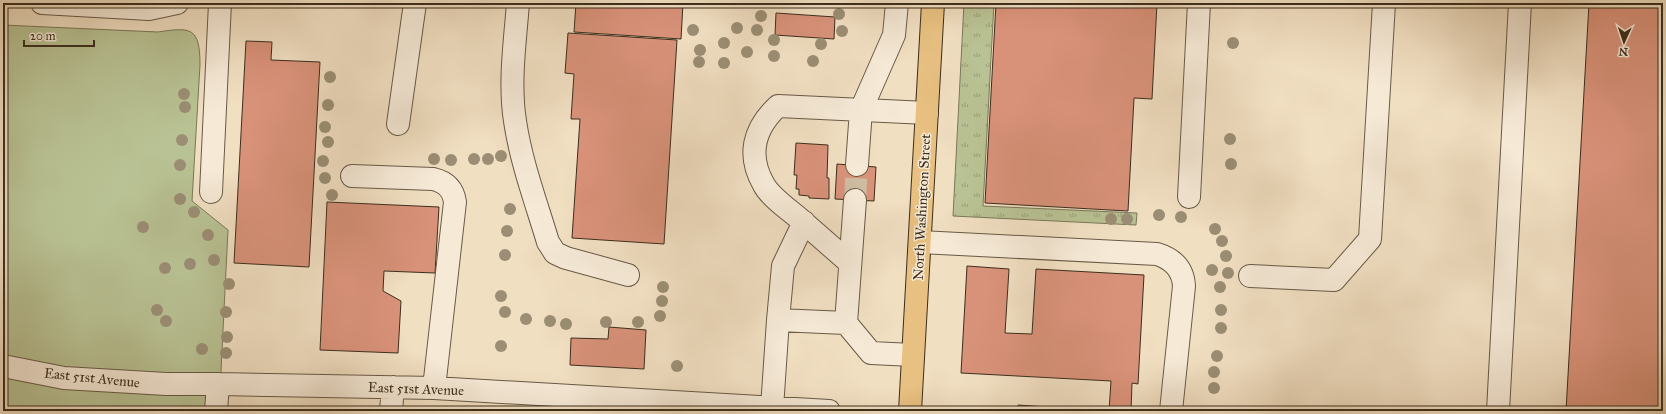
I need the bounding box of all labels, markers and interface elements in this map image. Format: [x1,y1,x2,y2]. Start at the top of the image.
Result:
scale bar [24,22,94,48]
north arrow [1604,22,1644,62]
text: 20 m [30,29,56,43]
text: N [1618,45,1629,58]
street label: North Washington Street [910,133,934,281]
street label: East 51st Avenue [43,365,141,391]
street label: East 51st Avenue [368,379,465,399]

